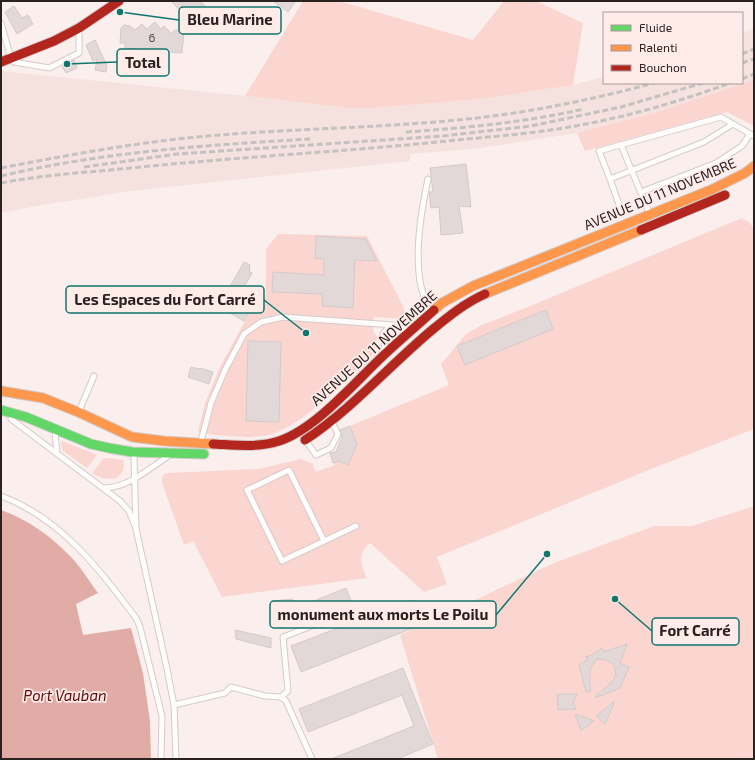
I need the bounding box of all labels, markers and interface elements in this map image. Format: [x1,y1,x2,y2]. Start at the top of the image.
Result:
callout: Bleu Marine [179,7,281,34]
text: Bleu Marine [187,10,273,28]
legend [603,12,743,84]
text: Fluide [639,20,672,34]
house number: 6 [149,30,156,44]
text: Ralenti [639,40,678,54]
callout: Total [117,49,169,76]
text: Total [125,53,161,71]
text: Bouchon [639,60,687,74]
street label: AVENUE DU 11 NOVEMBRE [581,154,739,233]
callout: Les Espaces du Fort Carré [66,286,264,313]
street label: AVENUE DU 11 NOVEMBRE [307,286,440,409]
text: Les Espaces du Fort Carré [74,290,256,308]
callout: monument aux morts Le Poilu [270,601,496,628]
text: monument aux morts Le Poilu [278,605,488,623]
callout: Fort Carré [652,618,739,645]
text: Fort Carré [659,621,731,639]
water label: Port Vauban [23,686,107,704]

